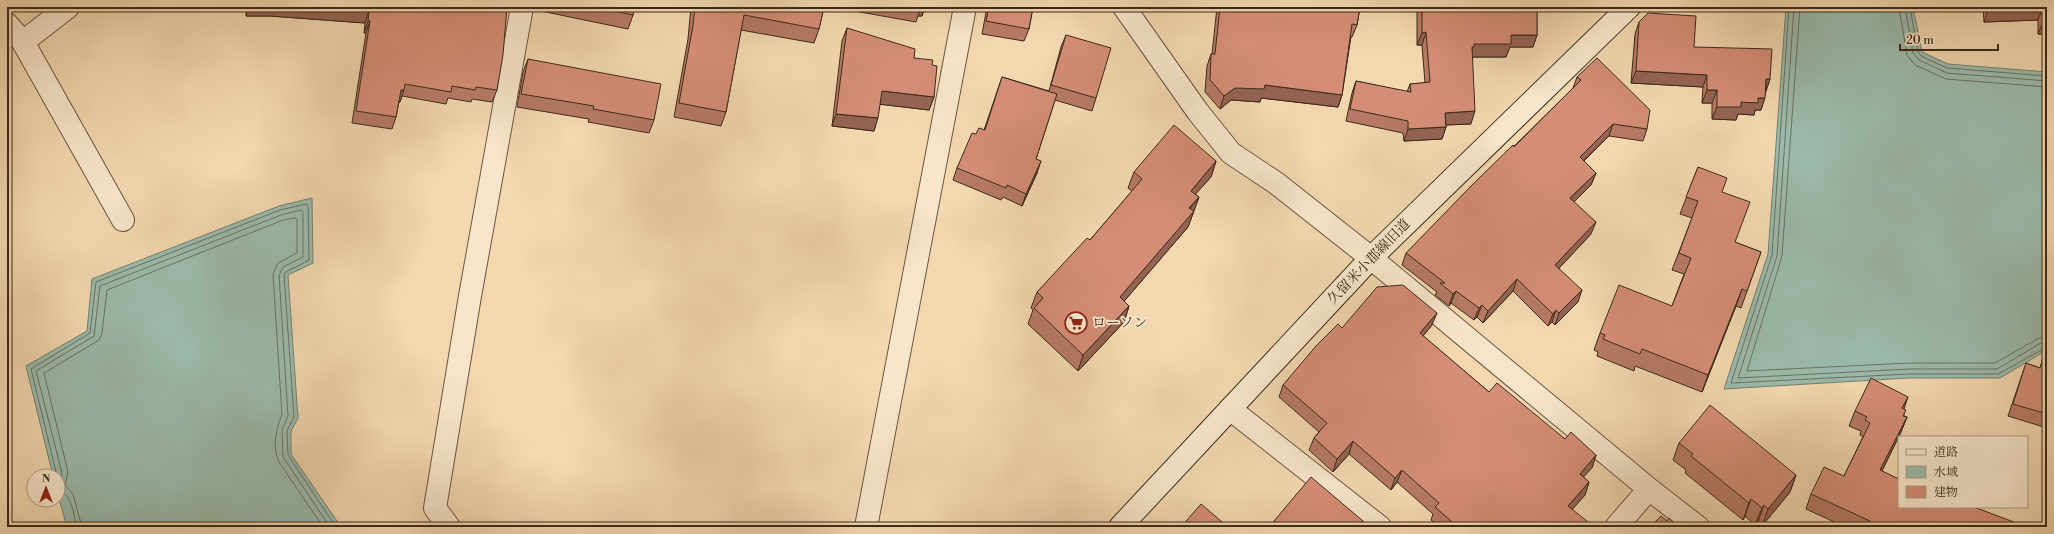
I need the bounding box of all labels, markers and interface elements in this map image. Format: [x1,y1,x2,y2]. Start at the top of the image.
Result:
scale bar [1900,26,1998,52]
text: 20 m [1906,33,1934,48]
street label: 久留米小郡線旧道 [1324,215,1414,309]
supermarket icon: ローソン [1063,310,1089,336]
place label: ローソン [1092,314,1147,332]
legend [1898,436,2028,508]
text: 道路 [1934,445,1958,460]
text: 水域 [1934,465,1958,480]
north arrow [26,468,66,508]
text: N [42,472,51,486]
text: 建物 [1934,485,1958,500]

